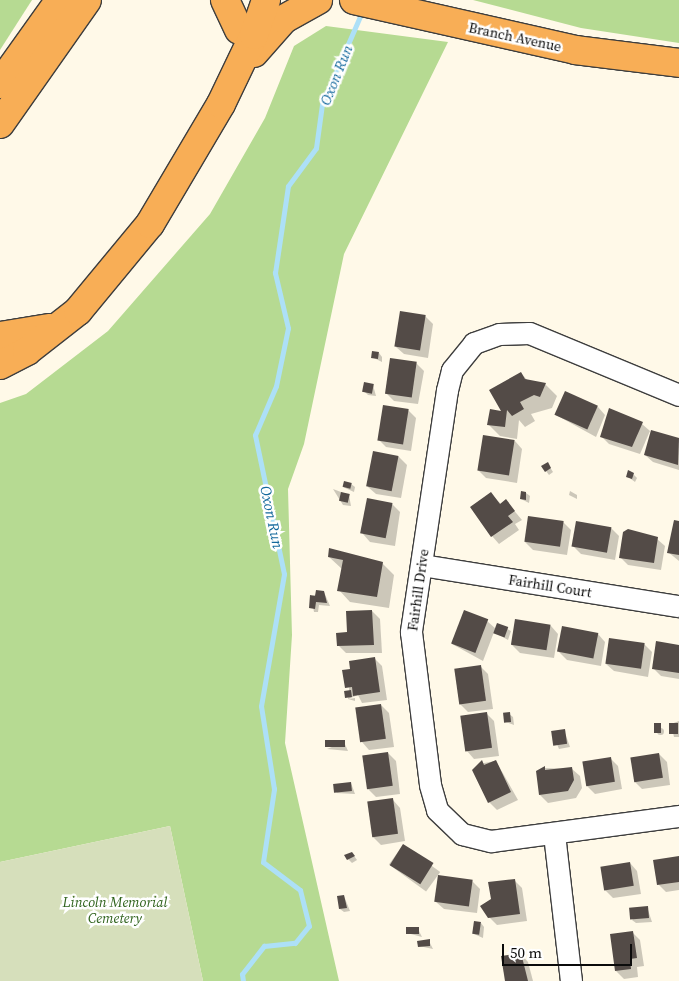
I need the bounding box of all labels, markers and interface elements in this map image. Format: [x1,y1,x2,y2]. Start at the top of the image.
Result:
street label: Branch Avenue [467,19,563,55]
water label: Oxon Run [316,42,356,108]
water label: Oxon Run [257,484,287,550]
street label: Fairhill Drive [404,548,432,632]
street label: Fairhill Court [507,571,593,601]
park label: Lincoln Memorial Cemetery [63,894,167,926]
scale bar [504,934,634,966]
text: 50 m [510,942,542,963]

